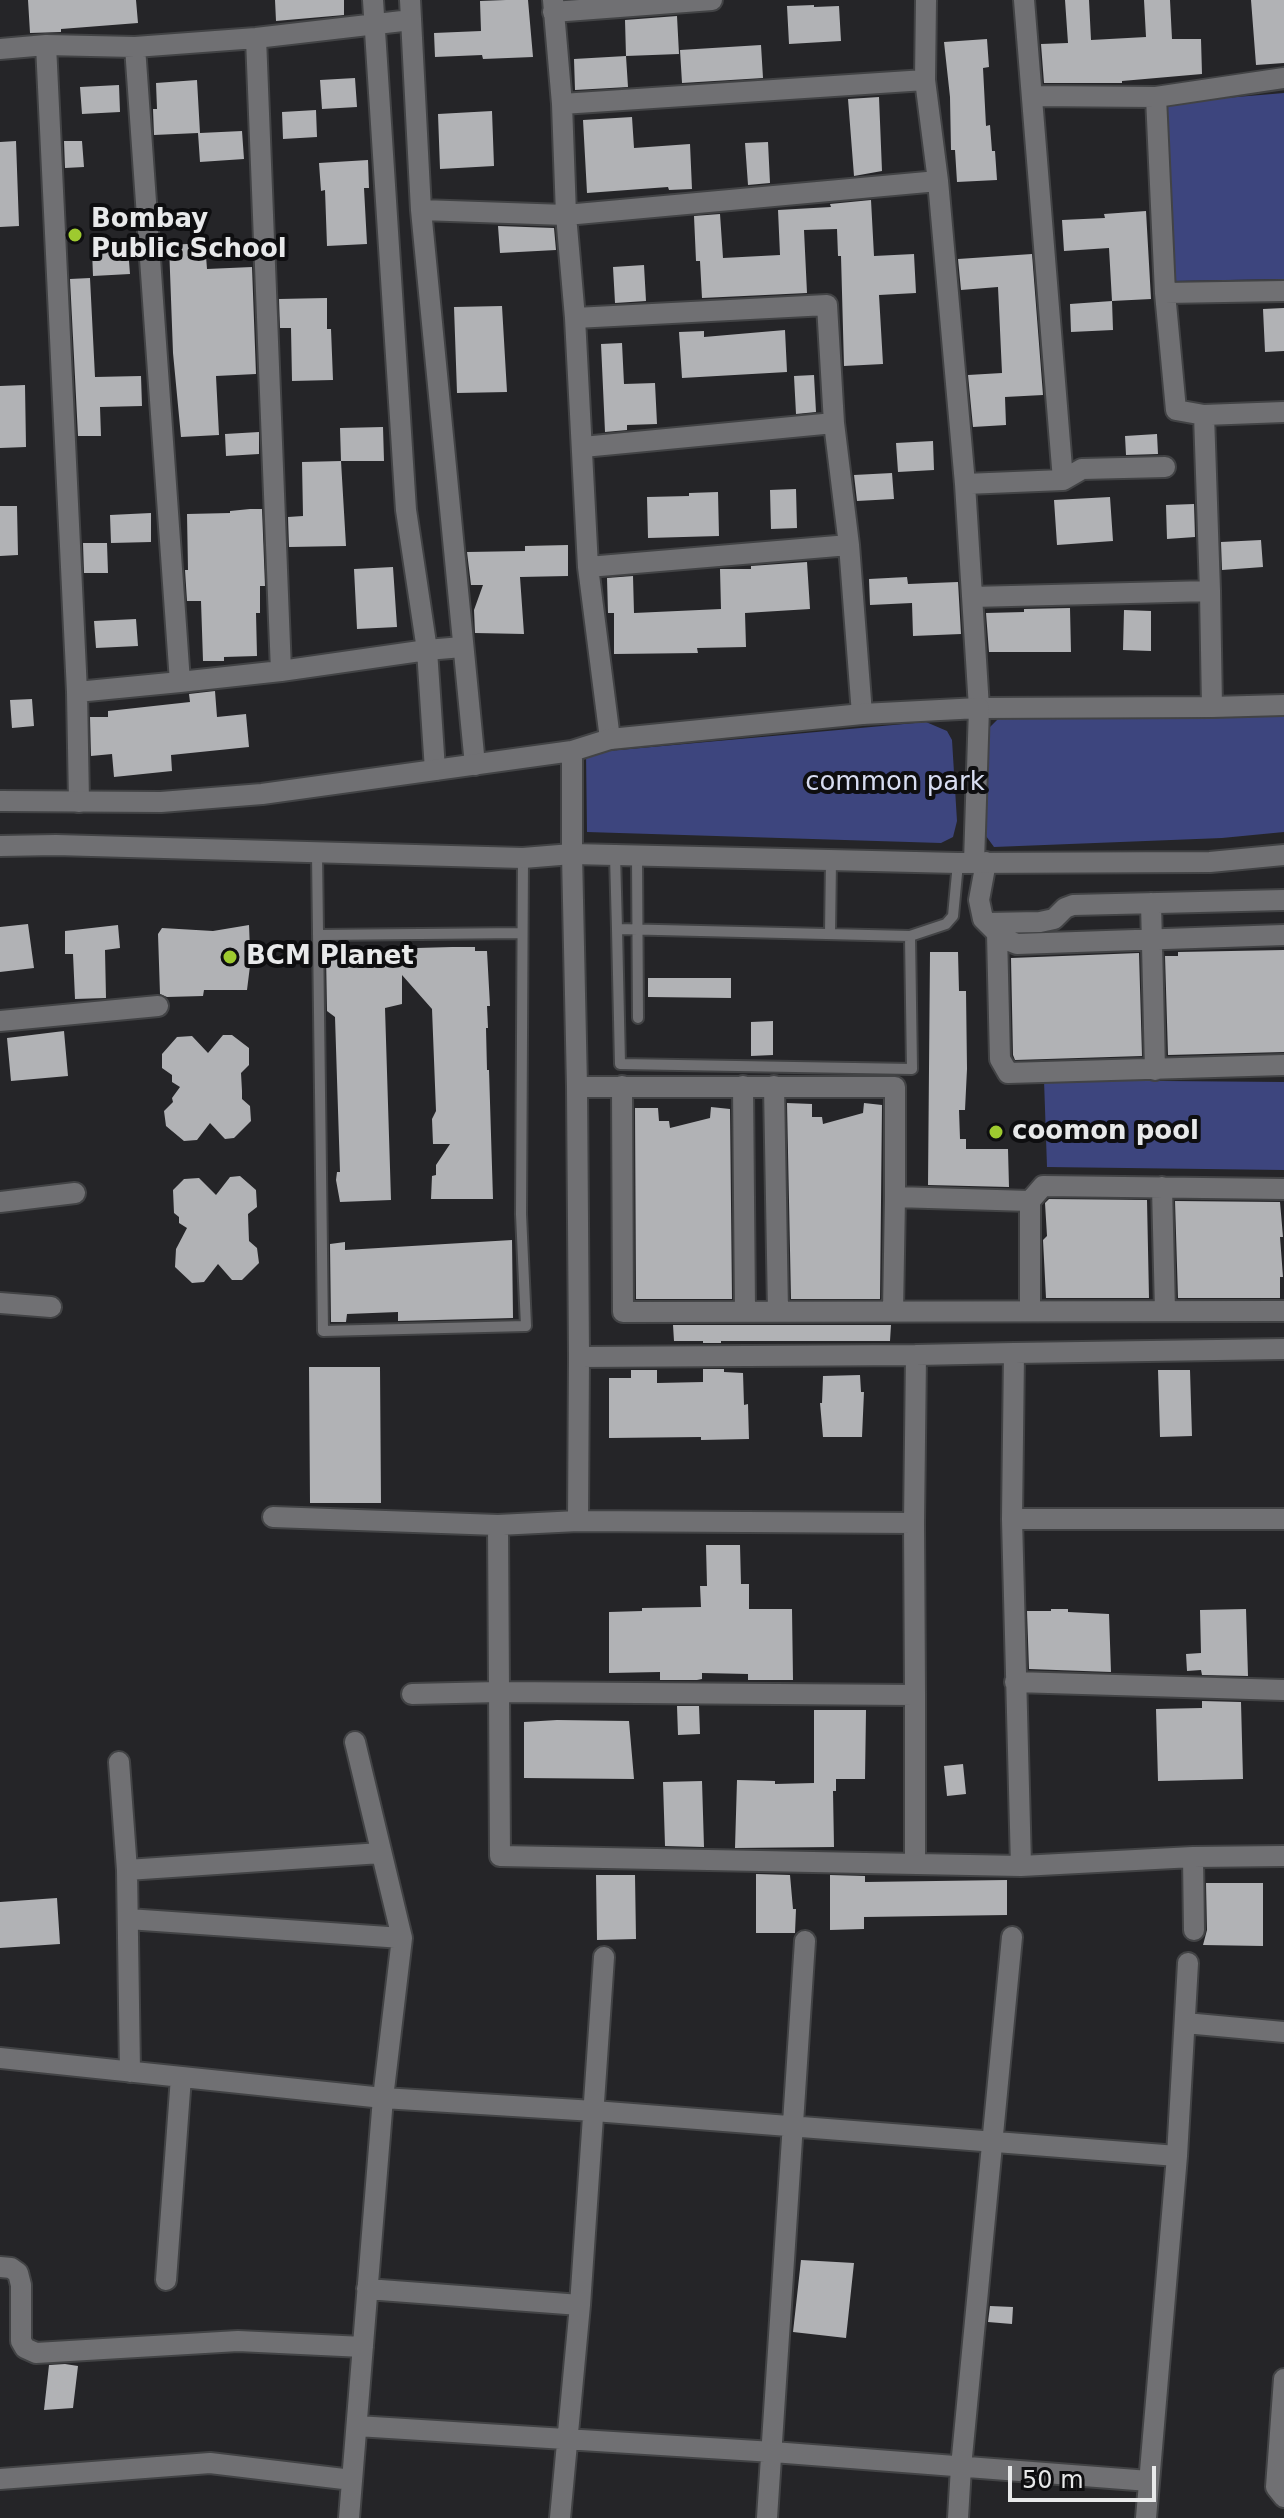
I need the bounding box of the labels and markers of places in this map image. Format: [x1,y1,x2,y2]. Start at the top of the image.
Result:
place label: Bombay Public School [91,204,287,266]
marker: Bombay Public School [66,226,84,244]
place label: BCM Planet [246,941,414,973]
marker: BCM Planet [221,948,239,966]
place label: coomon pool [1012,1116,1199,1148]
marker: coomon pool [987,1123,1005,1141]

